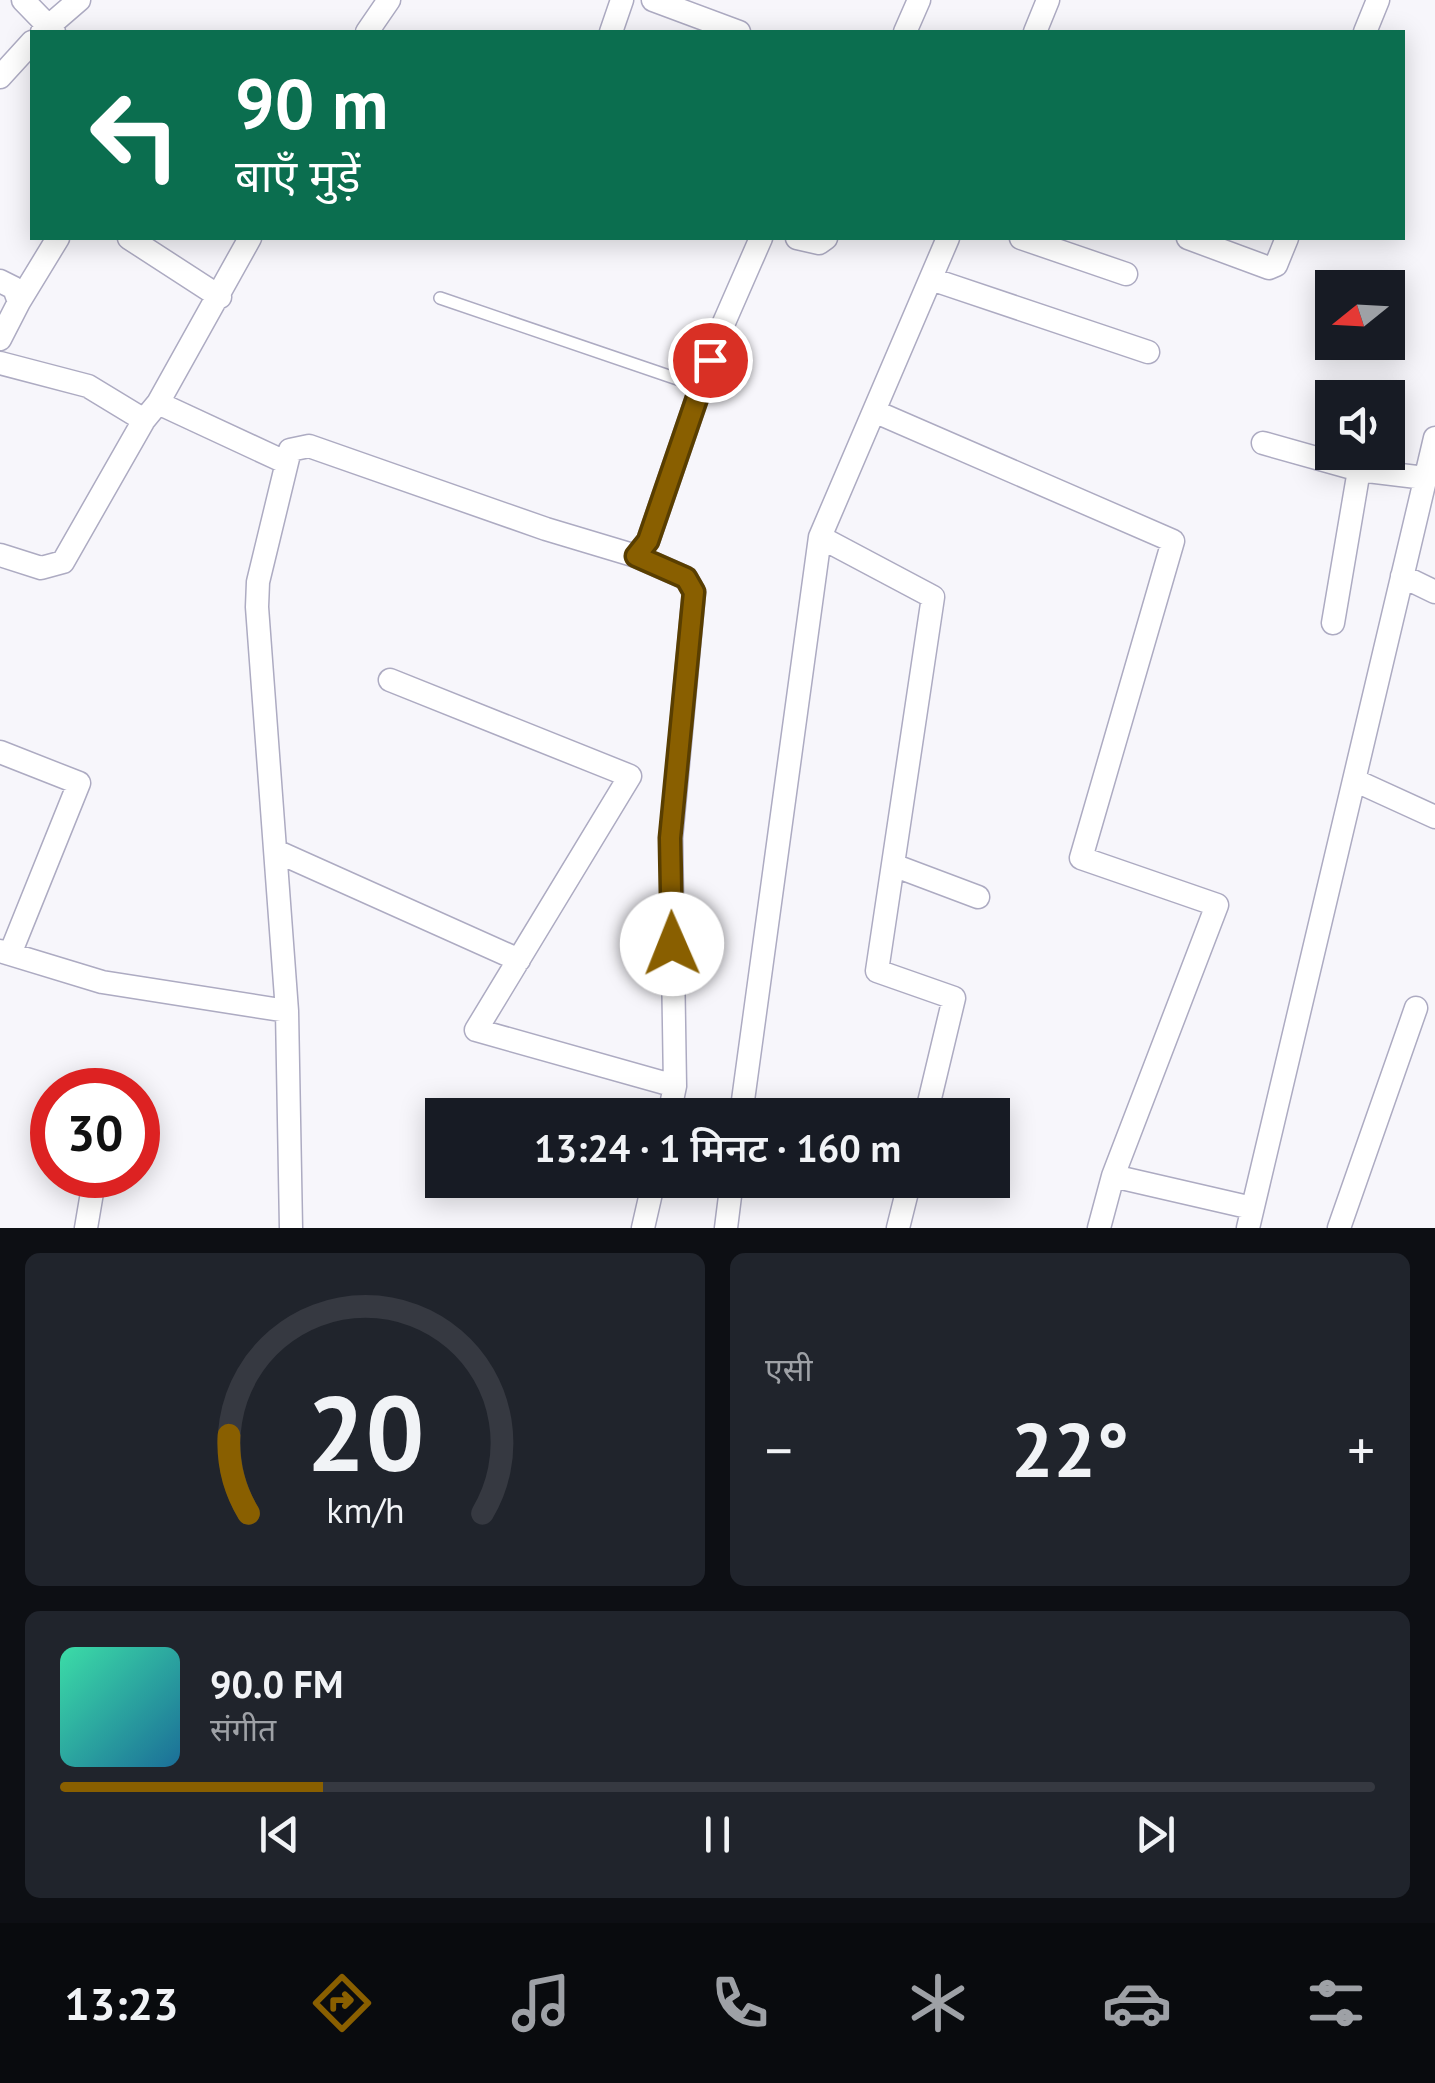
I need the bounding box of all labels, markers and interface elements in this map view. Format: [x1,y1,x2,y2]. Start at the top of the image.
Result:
text: 90 m [235,58,388,148]
icon: left [70,70,200,200]
text: बाएँ मुड़ें [235,146,360,204]
north arrow [1315,270,1405,360]
map controls [1315,270,1405,470]
pin [668,318,753,403]
icon: arrive [683,333,738,388]
button: sound [1315,380,1405,470]
position arrow [620,892,724,996]
speed limit sign: 30 [30,1068,160,1198]
text: 13:24 · 1 मिनट · 160 m [534,1123,901,1172]
text: एसी [765,1348,813,1390]
text: 20 [306,1365,424,1500]
text: 22° [1011,1401,1129,1498]
text: − [765,1414,793,1485]
text: + [1347,1414,1375,1485]
text: km/h [326,1487,404,1533]
text: 90.0 FM [210,1659,343,1708]
text: संगीत [210,1708,276,1750]
icon: previous [252,1807,307,1862]
icon: pause [690,1807,745,1862]
icon: next [1128,1807,1183,1862]
icon: directions [307,1968,377,2038]
icon: music [506,1968,576,2038]
icon: phone [705,1968,775,2038]
icon: climate [903,1968,973,2038]
icon: car [1102,1968,1172,2038]
icon: filters [1301,1968,1371,2038]
text: 13:23 [64,1974,179,2032]

